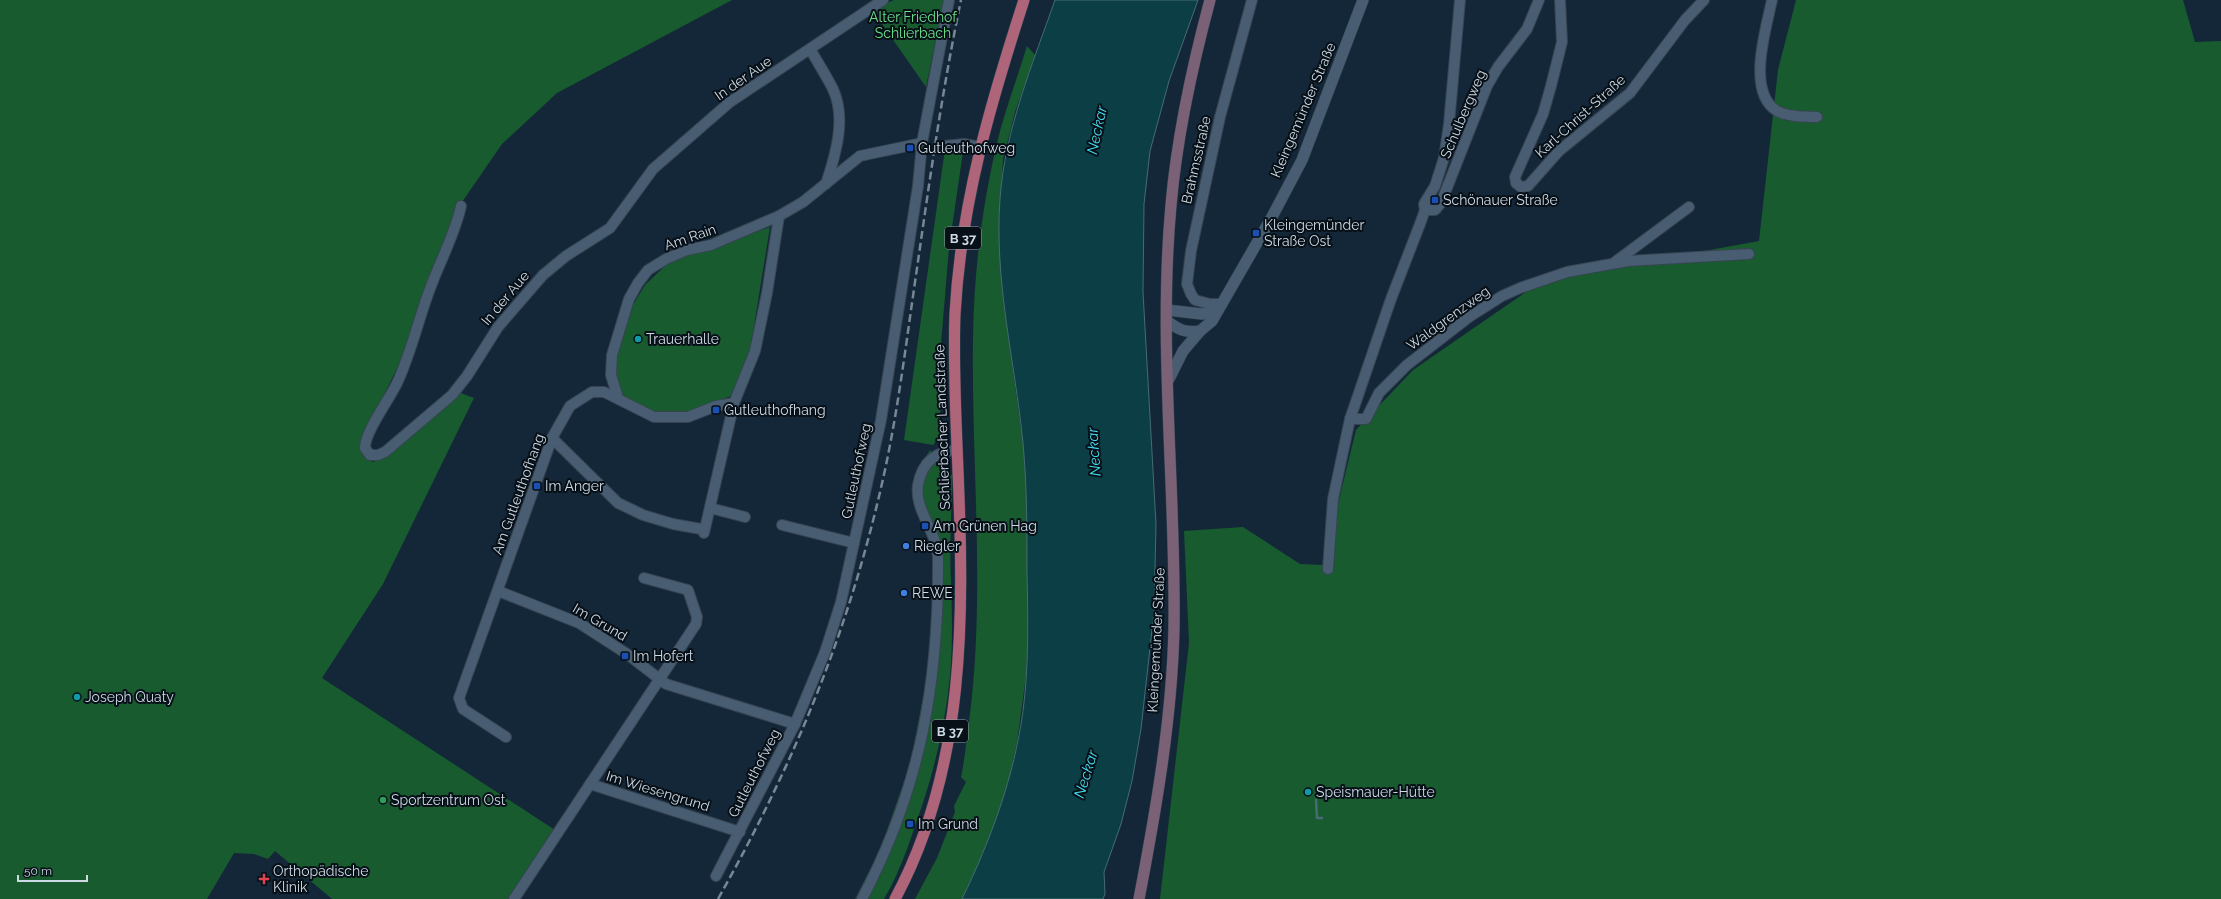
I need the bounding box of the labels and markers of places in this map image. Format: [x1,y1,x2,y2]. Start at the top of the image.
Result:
place label: Gutleuthofweg [918,140,1015,156]
marker: Gutleuthofweg [905,143,915,153]
place label: Schönauer Straße [1443,192,1558,208]
marker: Schönauer Straße [1430,195,1440,205]
place label: Kleingemünder Straße Ost [1264,217,1364,249]
marker: Kleingemünder Straße Ost [1251,228,1261,238]
place label: Trauerhalle [646,331,719,347]
marker: Trauerhalle [633,334,643,344]
place label: Gutleuthofhang [724,402,826,418]
marker: Gutleuthofhang [711,405,721,415]
place label: Im Anger [545,478,604,494]
marker: Im Anger [532,481,542,491]
place label: Am Grünen Hag [933,518,1037,534]
marker: Am Grünen Hag [920,521,930,531]
place label: Riegler [914,538,960,554]
marker: Riegler [901,541,911,551]
place label: REWE [912,585,953,601]
marker: REWE [899,588,909,598]
place label: Im Hofert [633,648,694,664]
marker: Im Hofert [620,651,630,661]
place label: Joseph Quaty [85,689,174,705]
marker: Joseph Quaty [72,692,82,702]
place label: Speismauer-Hütte [1316,784,1435,800]
marker: Speismauer-Hütte [1303,787,1313,797]
place label: Sportzentrum Ost [391,792,506,808]
marker: Sportzentrum Ost [378,795,388,805]
place label: Im Grund [918,816,978,832]
marker: Im Grund [905,819,915,829]
place label: Orthopädische Klinik [273,863,368,895]
marker: Orthopädische Klinik [258,873,270,885]

